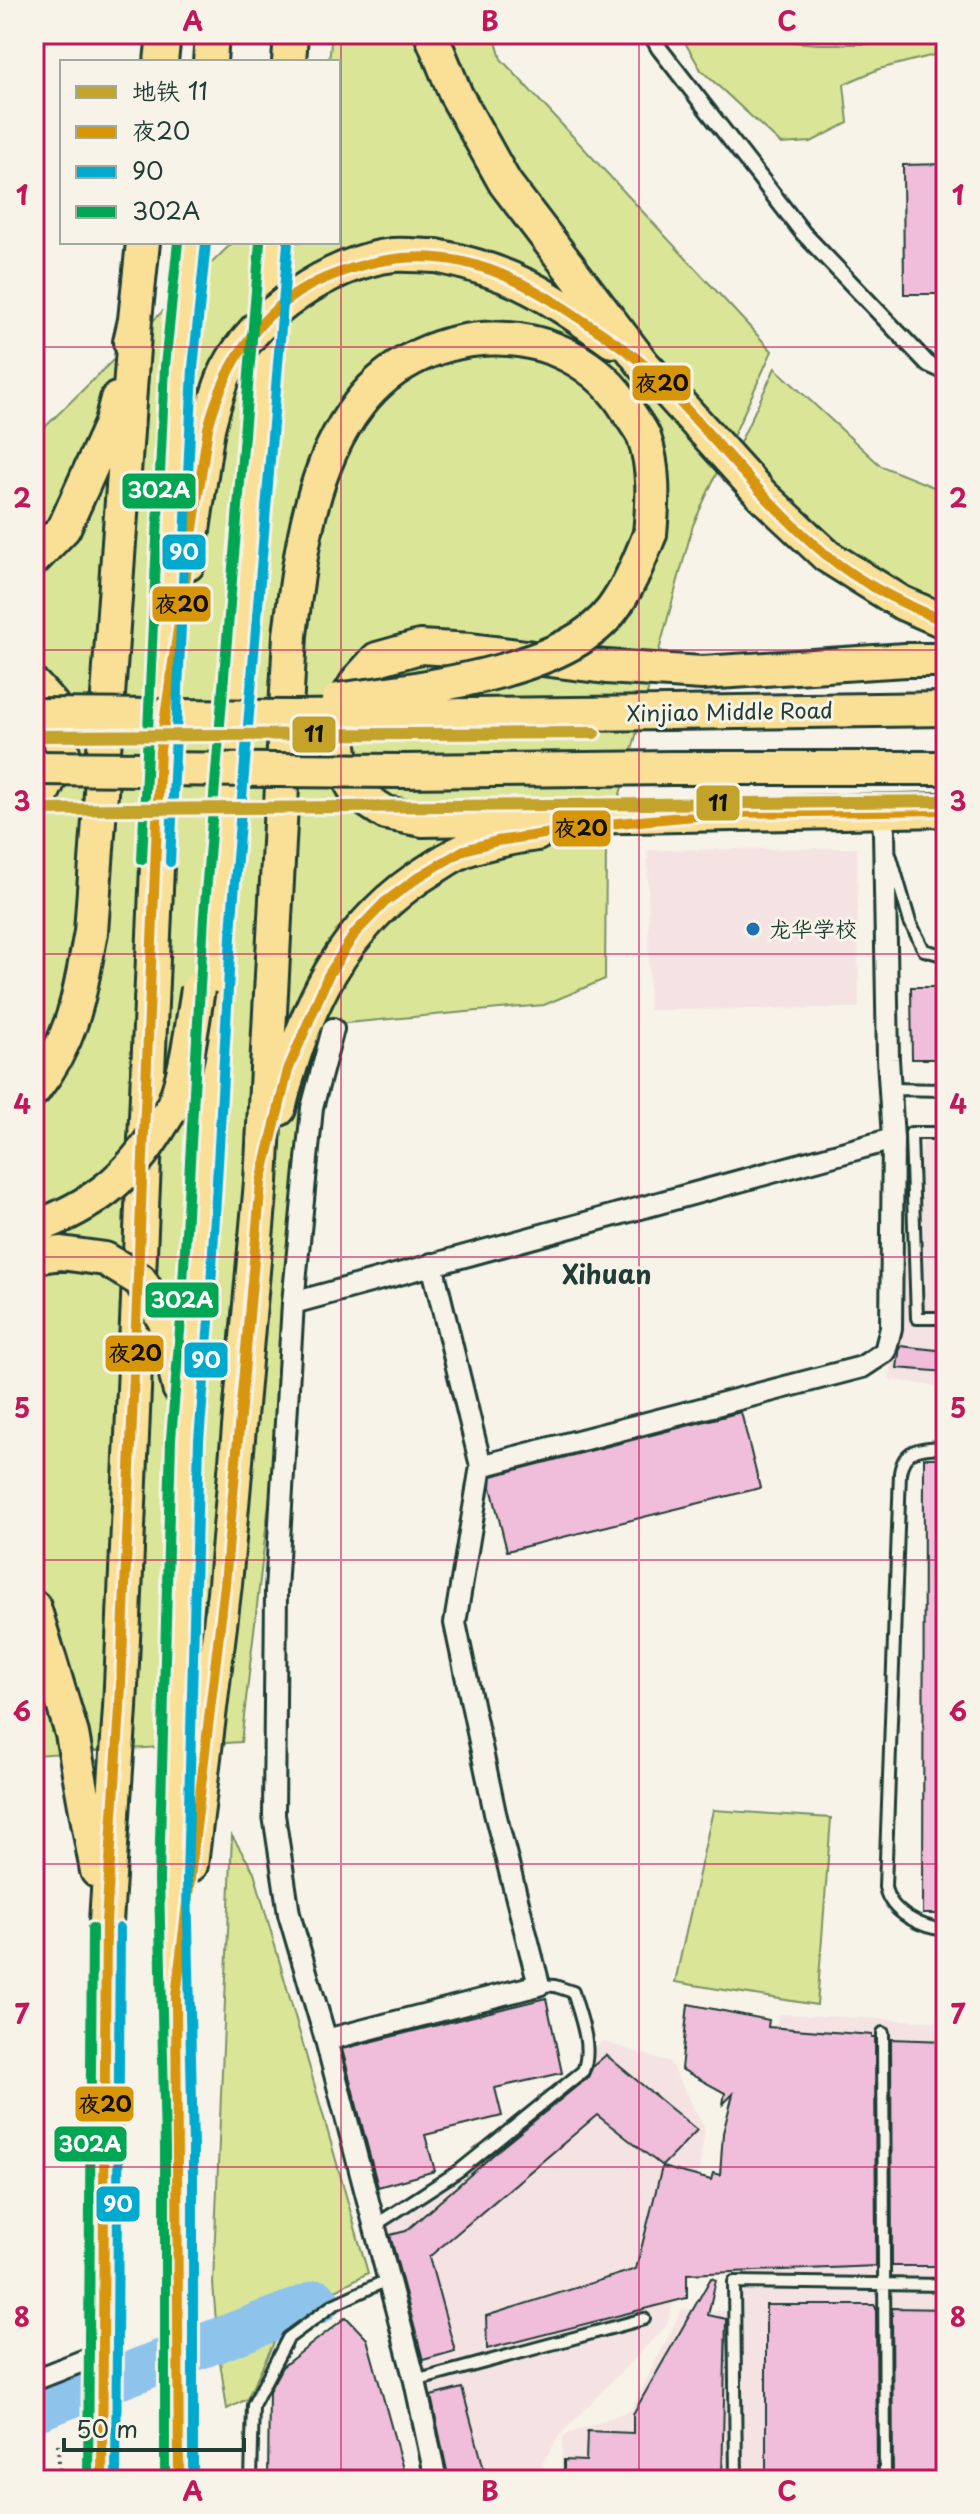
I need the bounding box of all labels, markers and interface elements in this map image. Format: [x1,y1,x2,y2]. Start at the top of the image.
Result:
text: A [183,1,203,40]
text: B [481,1,499,40]
text: C [777,1,797,40]
legend [60,60,340,244]
text: 地铁 11 [132,72,208,108]
text: 夜20 [132,112,190,148]
text: 90 [132,152,164,188]
text: 1 [16,175,28,214]
text: 1 [952,175,964,214]
text: 302A [132,192,200,228]
line badge: 夜20 [631,364,692,402]
text: 夜20 [635,365,689,398]
line badge: 302A [121,472,197,510]
text: 302A [127,472,191,505]
text: 2 [13,478,31,517]
text: 2 [949,478,967,517]
line badge: 90 [161,533,207,571]
text: 90 [169,534,199,567]
line badge: 夜20 [151,585,212,623]
text: 夜20 [155,586,209,619]
street label: Xinjiao Middle Road [627,692,833,729]
line badge: 11 [291,715,337,754]
text: 11 [304,716,324,749]
text: 3 [13,781,31,820]
text: 3 [949,781,967,820]
line badge: 11 [695,784,741,822]
text: 11 [708,785,728,818]
line badge: 夜20 [551,809,612,848]
text: 夜20 [554,810,608,843]
place label: 龙华学校 [769,911,857,944]
marker: 龙华学校 [744,920,762,938]
text: 4 [13,1084,31,1123]
text: 4 [949,1084,967,1123]
district label: Xihuan [563,1254,651,1293]
line badge: 302A [144,1281,220,1319]
text: 302A [150,1282,214,1315]
line badge: 夜20 [104,1334,165,1373]
text: 夜20 [108,1335,162,1368]
line badge: 90 [183,1341,229,1379]
text: 90 [191,1342,221,1375]
text: 5 [14,1388,30,1427]
text: 5 [950,1388,966,1427]
text: 6 [13,1691,31,1730]
text: 6 [949,1691,967,1730]
text: 7 [15,1994,30,2033]
text: 7 [951,1994,966,2033]
line badge: 夜20 [74,2085,135,2123]
text: 夜20 [78,2086,132,2119]
line badge: 302A [53,2125,128,2163]
text: 302A [58,2126,122,2159]
line badge: 90 [95,2185,141,2223]
text: 90 [103,2186,133,2219]
text: 8 [14,2297,30,2336]
text: 8 [950,2297,966,2336]
scale bar [64,2402,244,2452]
text: 50 m [76,2410,138,2446]
text: A [183,2471,203,2510]
text: B [481,2471,499,2510]
text: C [777,2471,797,2510]

